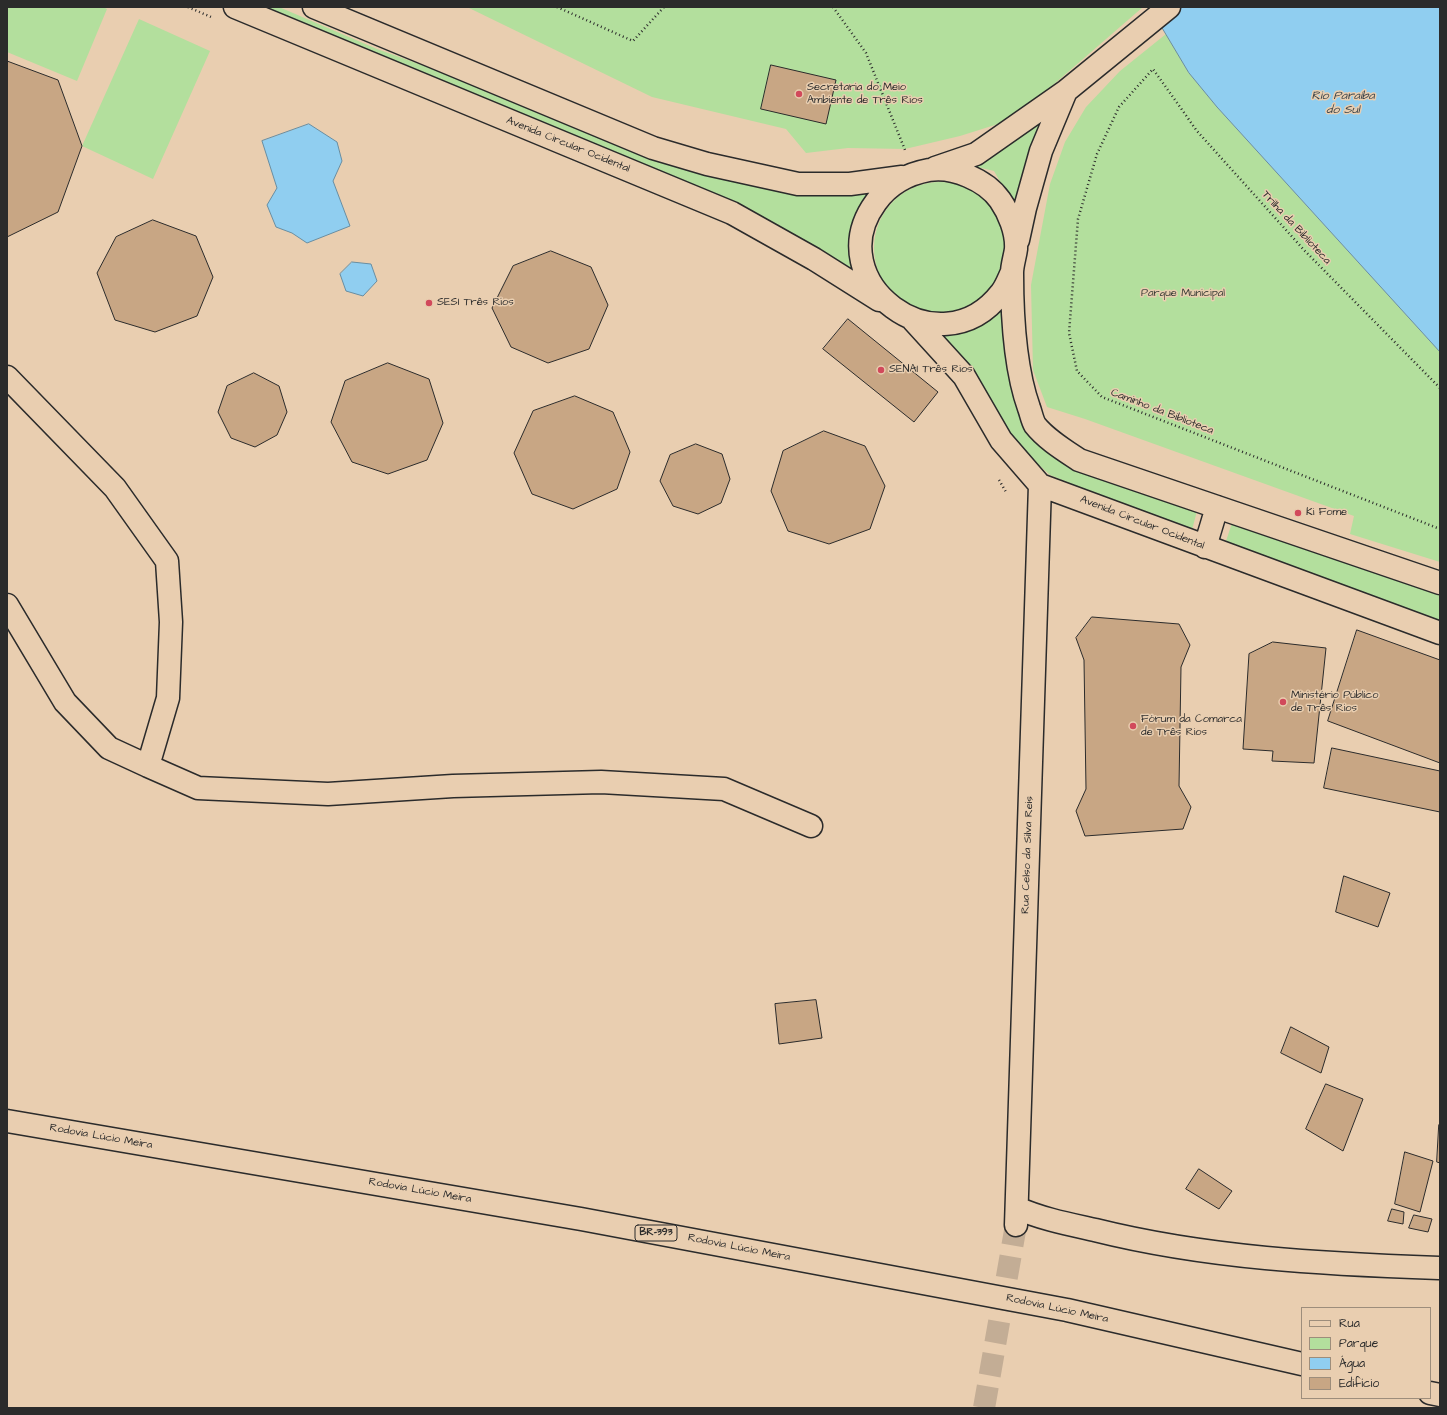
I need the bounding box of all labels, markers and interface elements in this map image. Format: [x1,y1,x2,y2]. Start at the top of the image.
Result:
place label: Secretaria do Meio Ambiente de Três Rios [807,81,923,107]
marker: Secretaria do Meio Ambiente de Três Rios [794,89,804,99]
water label: Rio Paraíba do Sul [1311,89,1375,117]
street label: Avenida Circular Ocidental [504,114,632,176]
street label: Trilha da Biblioteca [1259,189,1333,267]
park label: Parque Municipal [1141,287,1225,301]
place label: SESI Três Rios [437,296,514,310]
marker: SESI Três Rios [424,298,434,308]
place label: SENAI Três Rios [889,363,973,377]
marker: SENAI Três Rios [876,365,886,375]
street label: Caminho da Biblioteca [1109,386,1215,438]
street label: Avenida Circular Ocidental [1078,493,1206,553]
place label: Ki Fome [1306,506,1347,520]
marker: Ki Fome [1293,508,1303,518]
place label: Ministério Público de Três Rios [1291,689,1378,715]
marker: Ministério Público de Três Rios [1278,697,1288,707]
place label: Fórum da Comarca de Três Rios [1141,713,1242,739]
marker: Fórum da Comarca de Três Rios [1128,721,1138,731]
street label: Rua Celso da Silva Reis [1019,796,1037,914]
street label: Rodovia Lúcio Meira [49,1121,153,1153]
street label: Rodovia Lúcio Meira [368,1175,472,1207]
road number: BR-393 [635,1225,677,1241]
street label: Rodovia Lúcio Meira [687,1232,791,1264]
street label: Rodovia Lúcio Meira [1005,1292,1109,1326]
legend [1301,1307,1431,1399]
text: Rua [1339,1315,1360,1332]
text: Parque [1339,1335,1378,1352]
text: Água [1339,1355,1365,1372]
text: Edifício [1339,1375,1379,1392]

